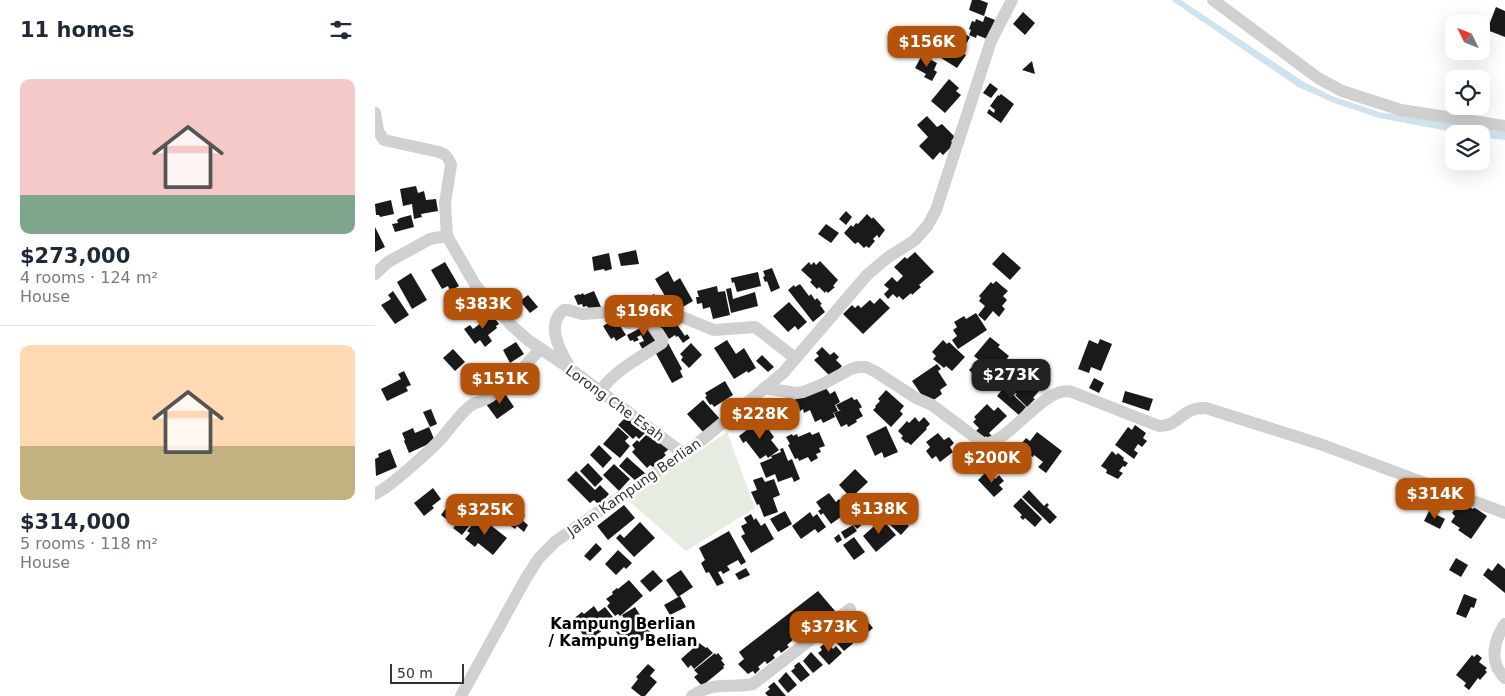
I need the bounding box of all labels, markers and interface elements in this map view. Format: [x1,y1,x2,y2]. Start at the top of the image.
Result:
north arrow [1445,15,1490,60]
map controls [1445,15,1490,170]
icon: filters [327,16,355,44]
text: 11 homes [20,18,135,42]
pin: $156K [892,26,962,68]
text: $156K [899,32,955,51]
button: locate [1445,70,1490,115]
icon: home [143,112,233,202]
button: layers [1445,125,1490,170]
text: $273,000 [20,244,130,268]
text: 4 rooms · 124 m² [20,268,158,287]
text: House [20,287,70,306]
pin: $383K [448,288,518,330]
text: $383K [455,294,511,313]
pin: $196K [609,294,679,337]
text: $196K [616,301,672,320]
pin: $273K [976,358,1046,401]
pin: $151K [465,362,535,405]
street label: Lorong Che Esah [563,362,667,444]
text: $273K [983,365,1039,384]
text: $151K [472,369,528,388]
icon: home [143,377,233,467]
pin: $228K [725,398,795,440]
text: $228K [732,404,788,423]
street label: Jalan Kampung Berlian [564,435,704,540]
pin: $200K [957,442,1027,484]
text: $200K [964,448,1020,467]
pin: $314K [1400,478,1470,520]
text: $314K [1407,484,1463,503]
pin: $138K [844,492,914,535]
pin: $325K [450,494,520,536]
text: $138K [851,499,907,518]
text: $325K [457,500,513,519]
text: $314,000 [20,510,130,534]
text: 5 rooms · 118 m² [20,534,158,553]
text: House [20,553,70,572]
pin: $373K [794,610,864,653]
district label: Kampung Berlian / Kampung Belian [549,615,697,650]
text: $373K [801,617,857,636]
scale bar [390,661,464,684]
text: 50 m [397,665,433,681]

